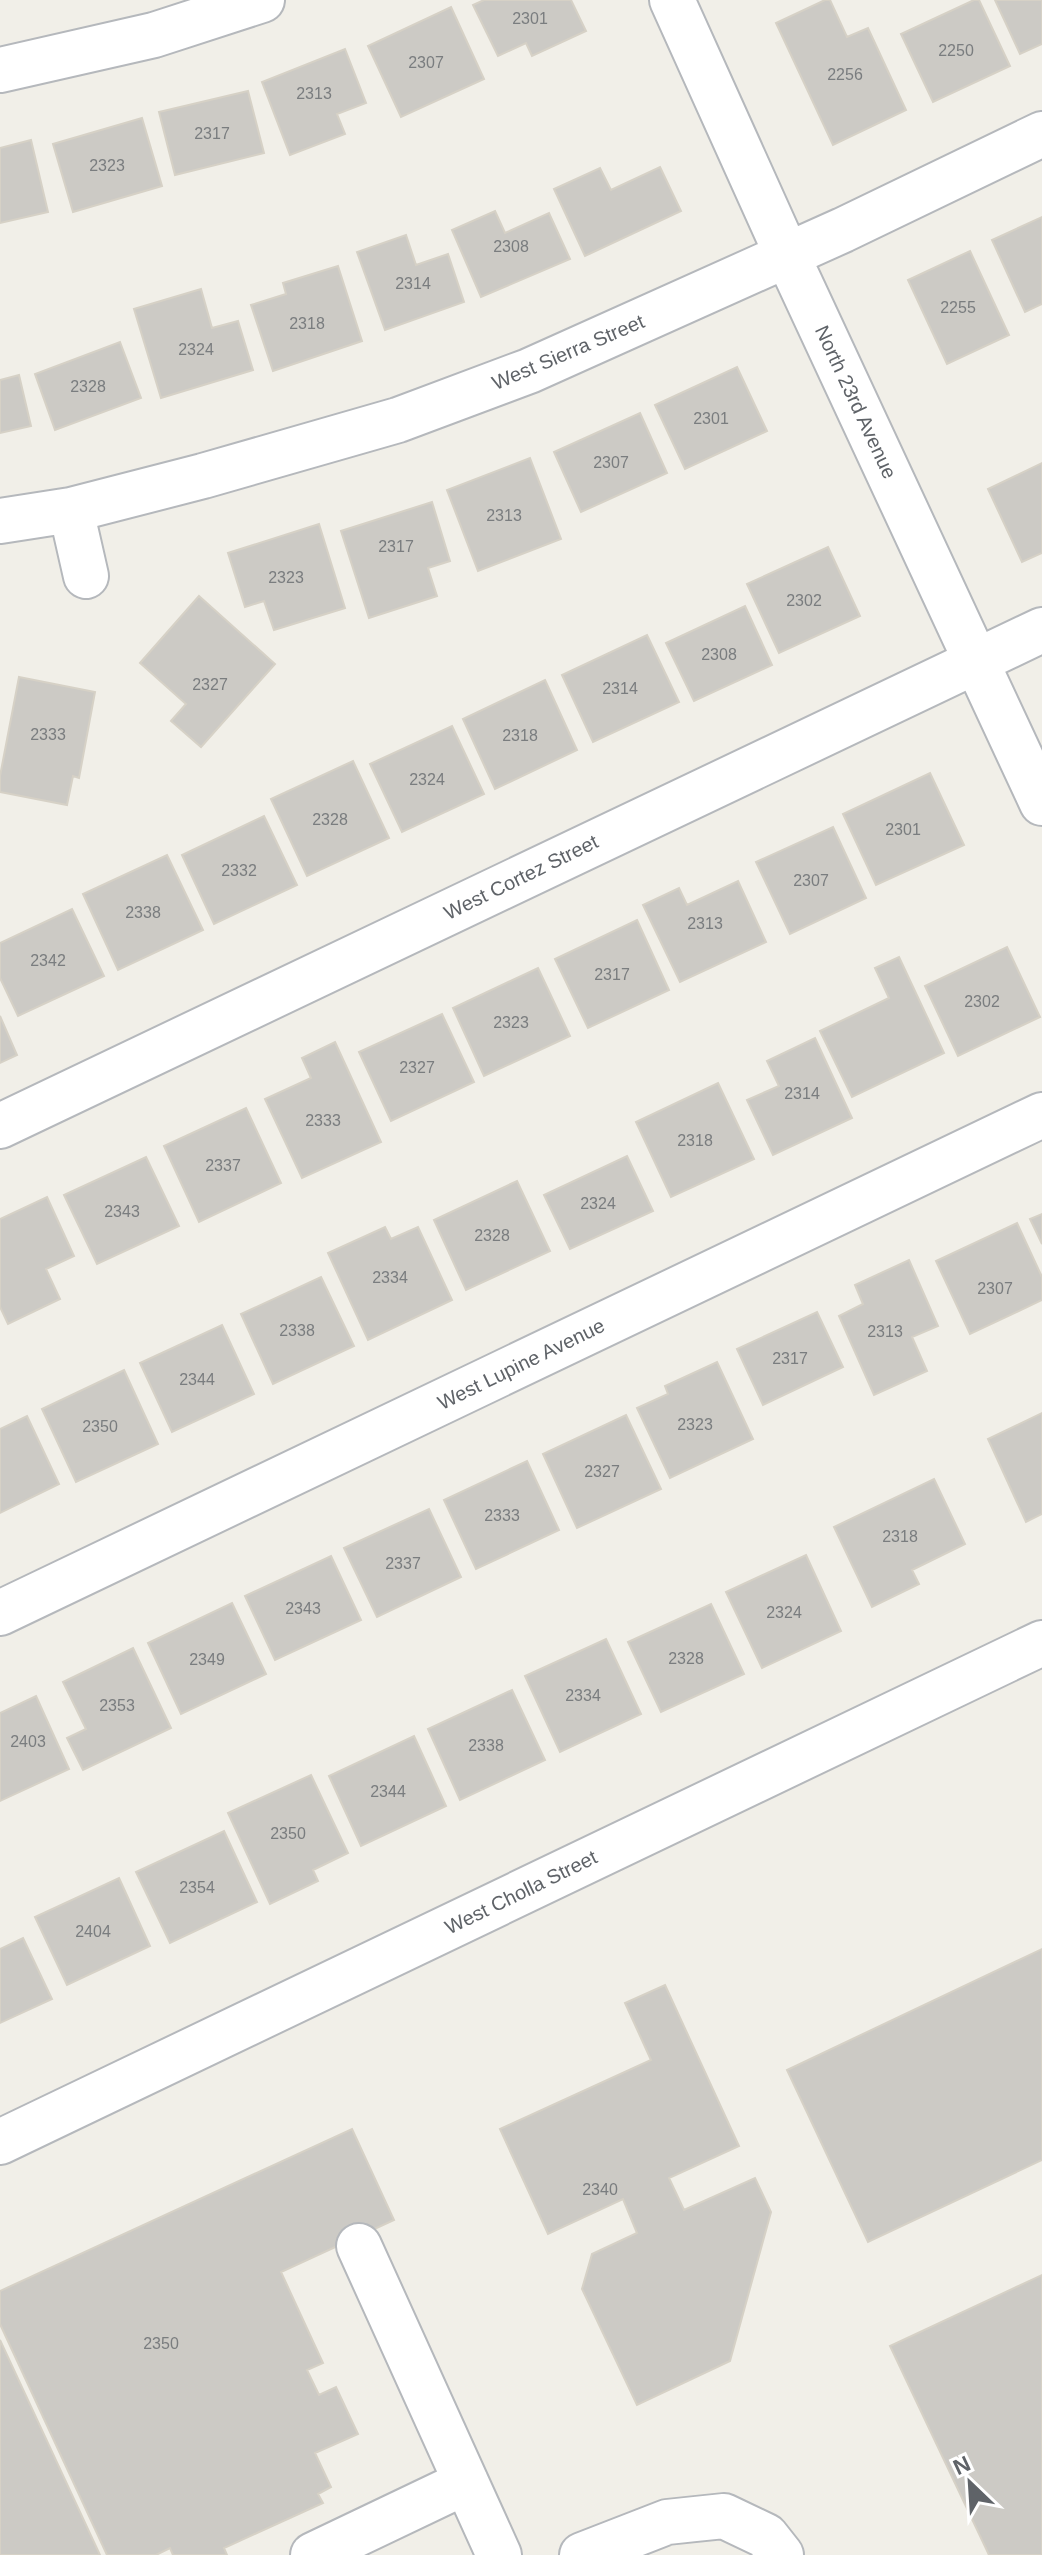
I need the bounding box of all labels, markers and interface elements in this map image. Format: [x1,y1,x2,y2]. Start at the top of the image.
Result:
house number: 2301 [512,10,548,27]
house number: 2250 [938,42,974,59]
house number: 2307 [408,54,444,71]
house number: 2256 [827,66,863,83]
house number: 2313 [296,85,332,102]
house number: 2317 [194,125,230,142]
house number: 2323 [89,157,125,174]
house number: 2308 [493,238,529,255]
house number: 2314 [395,275,431,292]
house number: 2255 [940,299,976,316]
street label: West Sierra Street [489,310,648,394]
house number: 2318 [289,315,325,332]
street label: North 23rd Avenue [811,322,901,482]
house number: 2324 [178,341,214,358]
house number: 2328 [70,378,106,395]
house number: 2301 [693,410,729,427]
house number: 2307 [593,454,629,471]
house number: 2313 [486,507,522,524]
house number: 2317 [378,538,414,555]
house number: 2323 [268,569,304,586]
house number: 2302 [786,592,822,609]
house number: 2308 [701,646,737,663]
house number: 2327 [192,676,228,693]
house number: 2314 [602,680,638,697]
house number: 2333 [30,726,66,743]
house number: 2318 [502,727,538,744]
house number: 2324 [409,771,445,788]
house number: 2328 [312,811,348,828]
house number: 2301 [885,821,921,838]
street label: West Cortez Street [440,830,602,924]
house number: 2332 [221,862,257,879]
house number: 2307 [793,872,829,889]
house number: 2338 [125,904,161,921]
house number: 2313 [687,915,723,932]
house number: 2342 [30,952,66,969]
house number: 2317 [594,966,630,983]
house number: 2302 [964,993,1000,1010]
house number: 2323 [493,1014,529,1031]
house number: 2327 [399,1059,435,1076]
house number: 2314 [784,1085,820,1102]
house number: 2333 [305,1112,341,1129]
house number: 2318 [677,1132,713,1149]
house number: 2337 [205,1157,241,1174]
house number: 2324 [580,1195,616,1212]
house number: 2343 [104,1203,140,1220]
house number: 2328 [474,1227,510,1244]
house number: 2334 [372,1269,408,1286]
house number: 2307 [977,1280,1013,1297]
street label: West Lupine Avenue [434,1314,608,1414]
house number: 2338 [279,1322,315,1339]
house number: 2313 [867,1323,903,1340]
house number: 2317 [772,1350,808,1367]
house number: 2344 [179,1371,215,1388]
house number: 2323 [677,1416,713,1433]
house number: 2350 [82,1418,118,1435]
house number: 2327 [584,1463,620,1480]
house number: 2333 [484,1507,520,1524]
house number: 2318 [882,1528,918,1545]
house number: 2337 [385,1555,421,1572]
house number: 2343 [285,1600,321,1617]
house number: 2324 [766,1604,802,1621]
house number: 2328 [668,1650,704,1667]
house number: 2349 [189,1651,225,1668]
house number: 2334 [565,1687,601,1704]
house number: 2353 [99,1697,135,1714]
house number: 2403 [10,1733,46,1750]
house number: 2338 [468,1737,504,1754]
house number: 2344 [370,1783,406,1800]
house number: 2350 [270,1825,306,1842]
street label: West Cholla Street [441,1845,601,1938]
house number: 2354 [179,1879,215,1896]
house number: 2404 [75,1923,111,1940]
house number: 2340 [582,2181,618,2198]
house number: 2350 [143,2335,179,2352]
north arrow [930,2443,1010,2523]
text: N [949,2451,974,2480]

